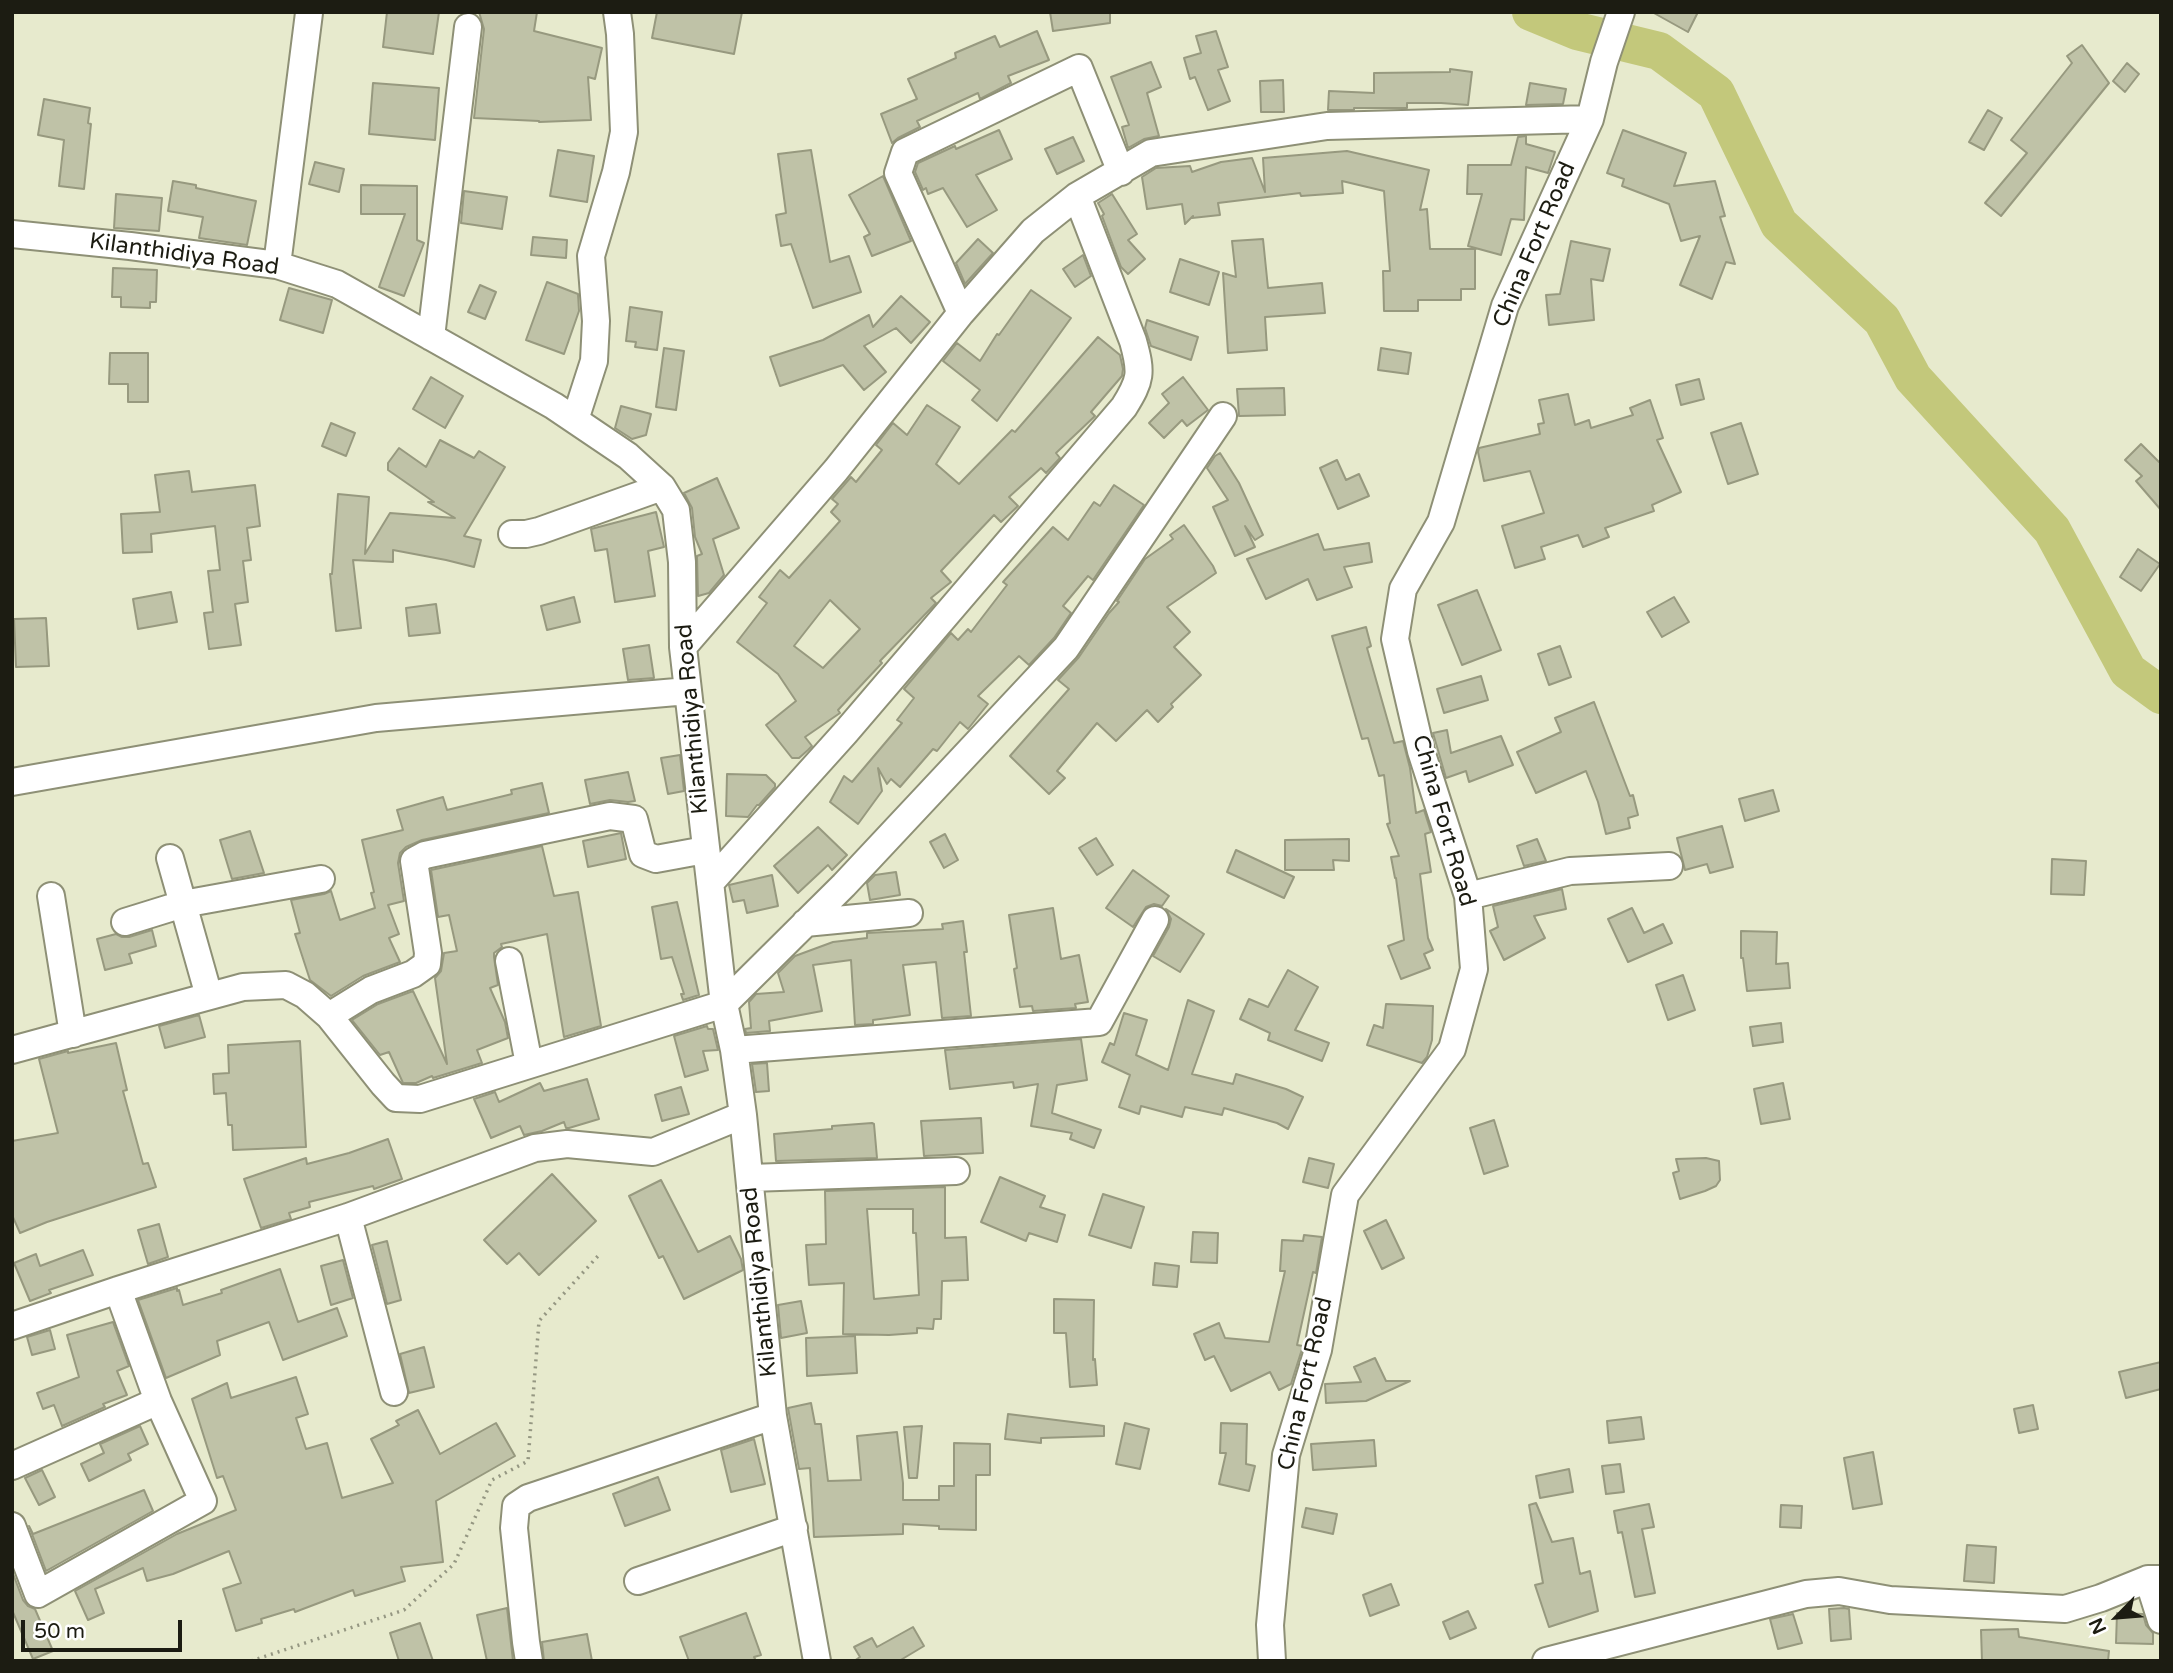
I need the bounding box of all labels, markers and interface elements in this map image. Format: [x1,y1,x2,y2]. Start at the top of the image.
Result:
street label: China Fort Road [1488,158,1582,332]
street label: Kilanthidiya Road [87,228,281,282]
street label: Kilanthidiya Road [671,623,715,815]
street label: China Fort Road [1405,732,1481,910]
street label: Kilanthidiya Road [736,1185,784,1379]
street label: China Fort Road [1273,1295,1339,1473]
north arrow [2082,1582,2152,1652]
scale bar [24,1606,186,1650]
text: N [2085,1614,2111,1637]
text: 50 m [34,1619,85,1644]

